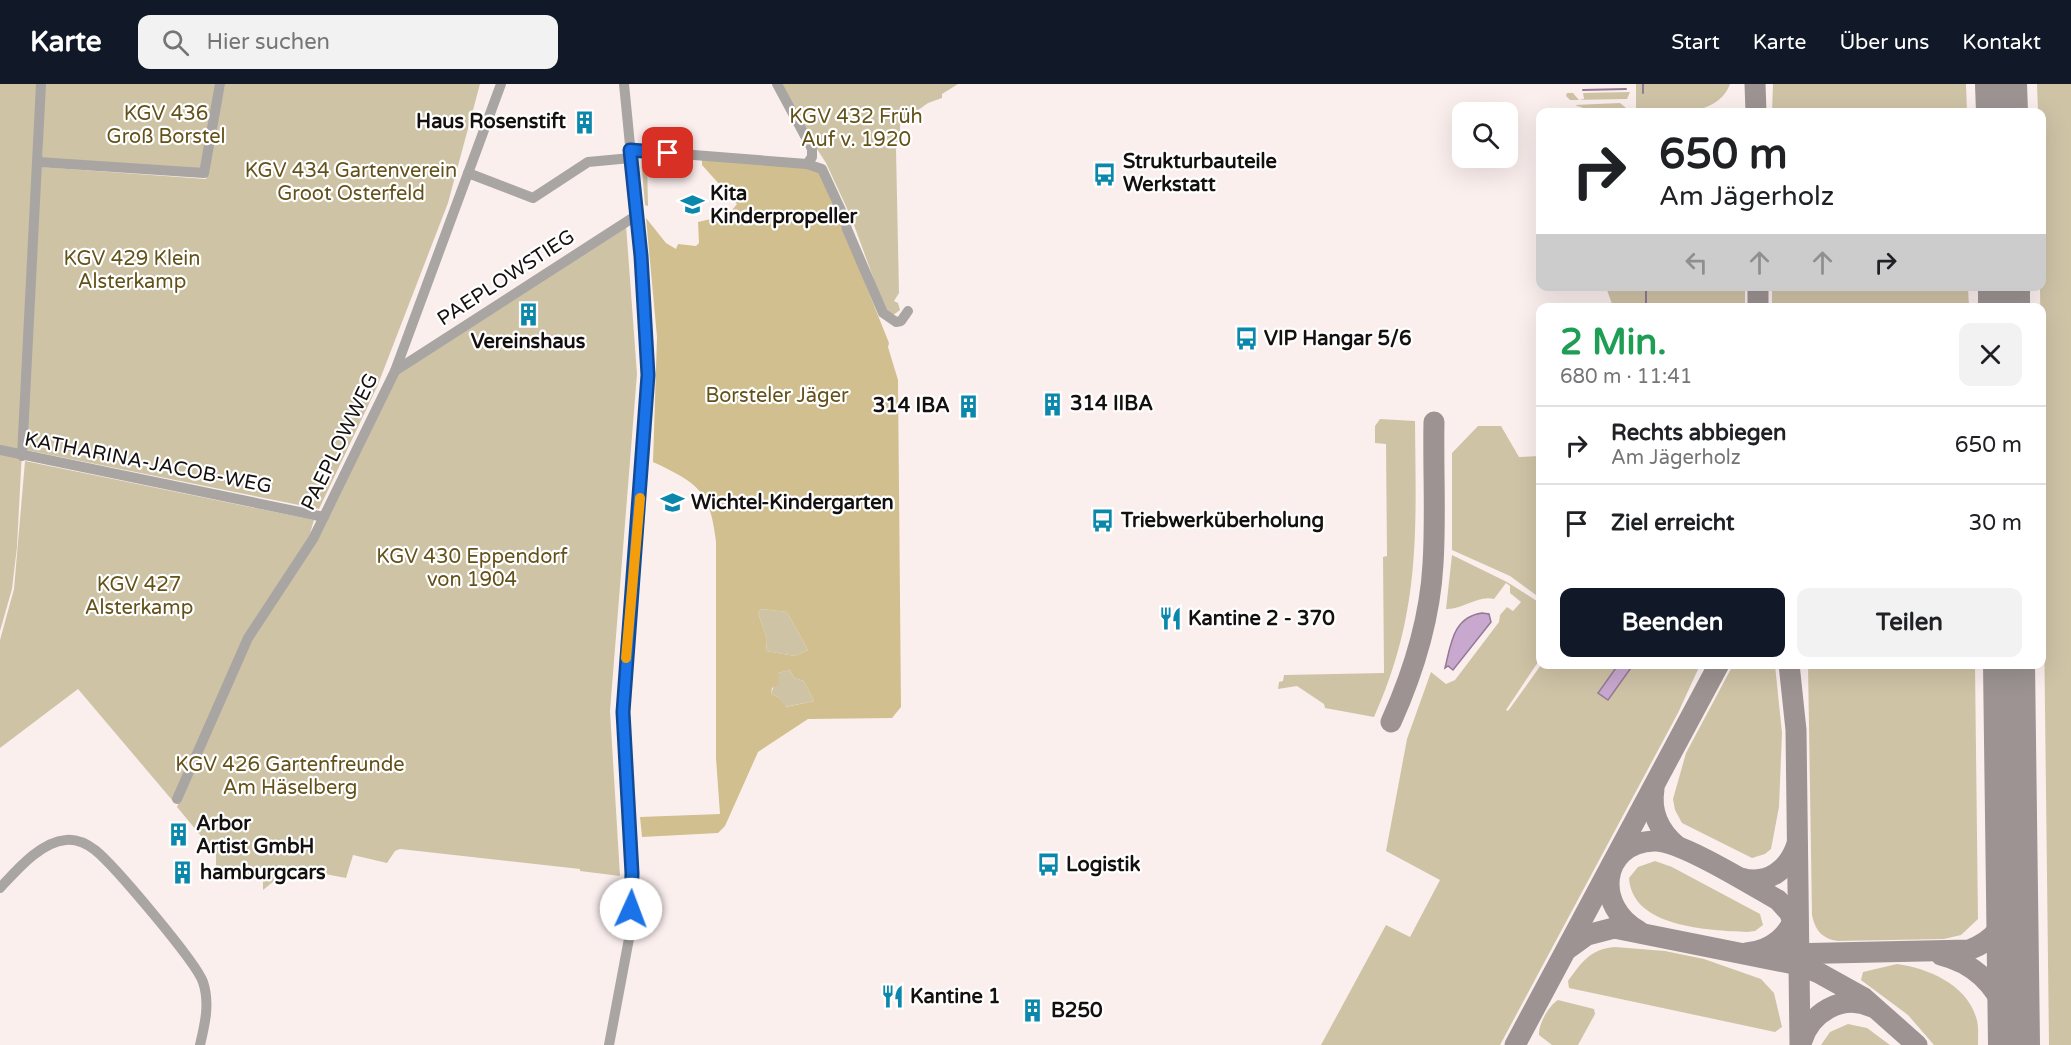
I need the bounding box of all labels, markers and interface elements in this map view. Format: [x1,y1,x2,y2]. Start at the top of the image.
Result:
search box [138,15,558,69]
text: Karte [30,25,102,59]
icon: search [159,26,192,59]
text: Hier suchen [207,29,330,55]
text: Start [1671,30,1720,55]
text: Karte [1753,30,1806,55]
text: Über uns [1839,30,1929,55]
text: Kontakt [1962,30,2041,55]
park label: KGV 436 Groß Borstel [107,102,225,149]
map controls [1452,102,1518,168]
button: search [1452,102,1518,168]
park label: KGV 432 Früh Auf v. 1920 [789,105,923,152]
building icon: Haus Rosenstift [571,109,597,135]
place label: Haus Rosenstift [416,110,566,134]
pin [642,127,693,178]
text: 650 m [1659,129,1788,180]
icon: right [1560,132,1638,210]
icon: arrive [651,136,684,169]
place label: Strukturbauteile Werkstatt [1123,150,1277,197]
park label: KGV 434 Gartenverein Groot Osterfeld [245,159,457,206]
bus stop icon: Strukturbauteile Werkstatt [1092,161,1118,187]
text: Am Jägerholz [1659,180,1834,213]
place label: Kita Kinderpropeller [710,182,858,229]
school or university icon: Kita Kinderpropeller [679,192,705,218]
street label: PAEPLOWSTIEG [433,225,579,331]
icon: left [1680,246,1713,279]
icon: ahead [1743,246,1776,279]
icon: ahead [1806,246,1839,279]
icon: right [1869,246,1902,279]
park label: KGV 429 Klein Alsterkamp [64,247,200,294]
building icon: Vereinshaus [515,301,541,327]
text: 2 Min. [1560,321,1667,364]
button: close [1959,323,2022,386]
bus stop icon: VIP Hangar 5/6 [1233,326,1259,352]
place label: VIP Hangar 5/6 [1264,327,1411,351]
place label: Vereinshaus [471,330,586,354]
text: 680 m · 11:41 [1560,365,1692,389]
street label: PAEPLOWWEG [296,369,384,515]
park label: Borsteler Jäger [705,384,849,408]
building icon: 314 IIBA [1039,391,1065,417]
place label: 314 IIBA [1070,392,1153,416]
building icon: 314 IBA [955,393,981,419]
place label: 314 IBA [873,394,950,418]
text: Rechts abbiegen [1611,420,1786,446]
street label: KATHARINA-JACOB-WEG [22,427,274,499]
icon: right [1560,429,1593,462]
text: 650 m [1955,432,2022,458]
text: Am Jägerholz [1611,446,1741,470]
school or university icon: Wichtel-Kindergarten [660,490,686,516]
place label: Wichtel-Kindergarten [691,491,894,515]
icon: arrive [1560,507,1593,540]
bus stop icon: Triebwerküberholung [1090,508,1116,534]
place label: Triebwerküberholung [1120,509,1324,533]
text: Ziel erreicht [1611,510,1734,536]
text: 30 m [1968,510,2022,536]
park label: KGV 430 Eppendorf von 1904 [376,545,568,592]
park label: KGV 427 Alsterkamp [85,573,193,620]
button: Beenden [1560,588,1785,657]
button: Teilen [1797,588,2022,657]
restaurant icon: Kantine 2 - 370 [1157,606,1183,632]
place label: Kantine 2 - 370 [1188,607,1335,631]
park label: KGV 426 Gartenfreunde Am Häselberg [175,753,405,800]
place label: Arbor Artist GmbH [196,812,314,859]
building icon: Arbor Artist GmbH [165,822,191,848]
bus stop icon: Logistik [1035,852,1061,878]
place label: Logistik [1066,853,1140,877]
building icon: hamburgcars [169,860,195,886]
place label: hamburgcars [200,861,326,885]
position arrow [599,877,663,941]
restaurant icon: Kantine 1 [879,984,905,1010]
place label: Kantine 1 [910,985,1000,1009]
building icon: B250 [1020,998,1046,1024]
place label: B250 [1051,999,1103,1023]

